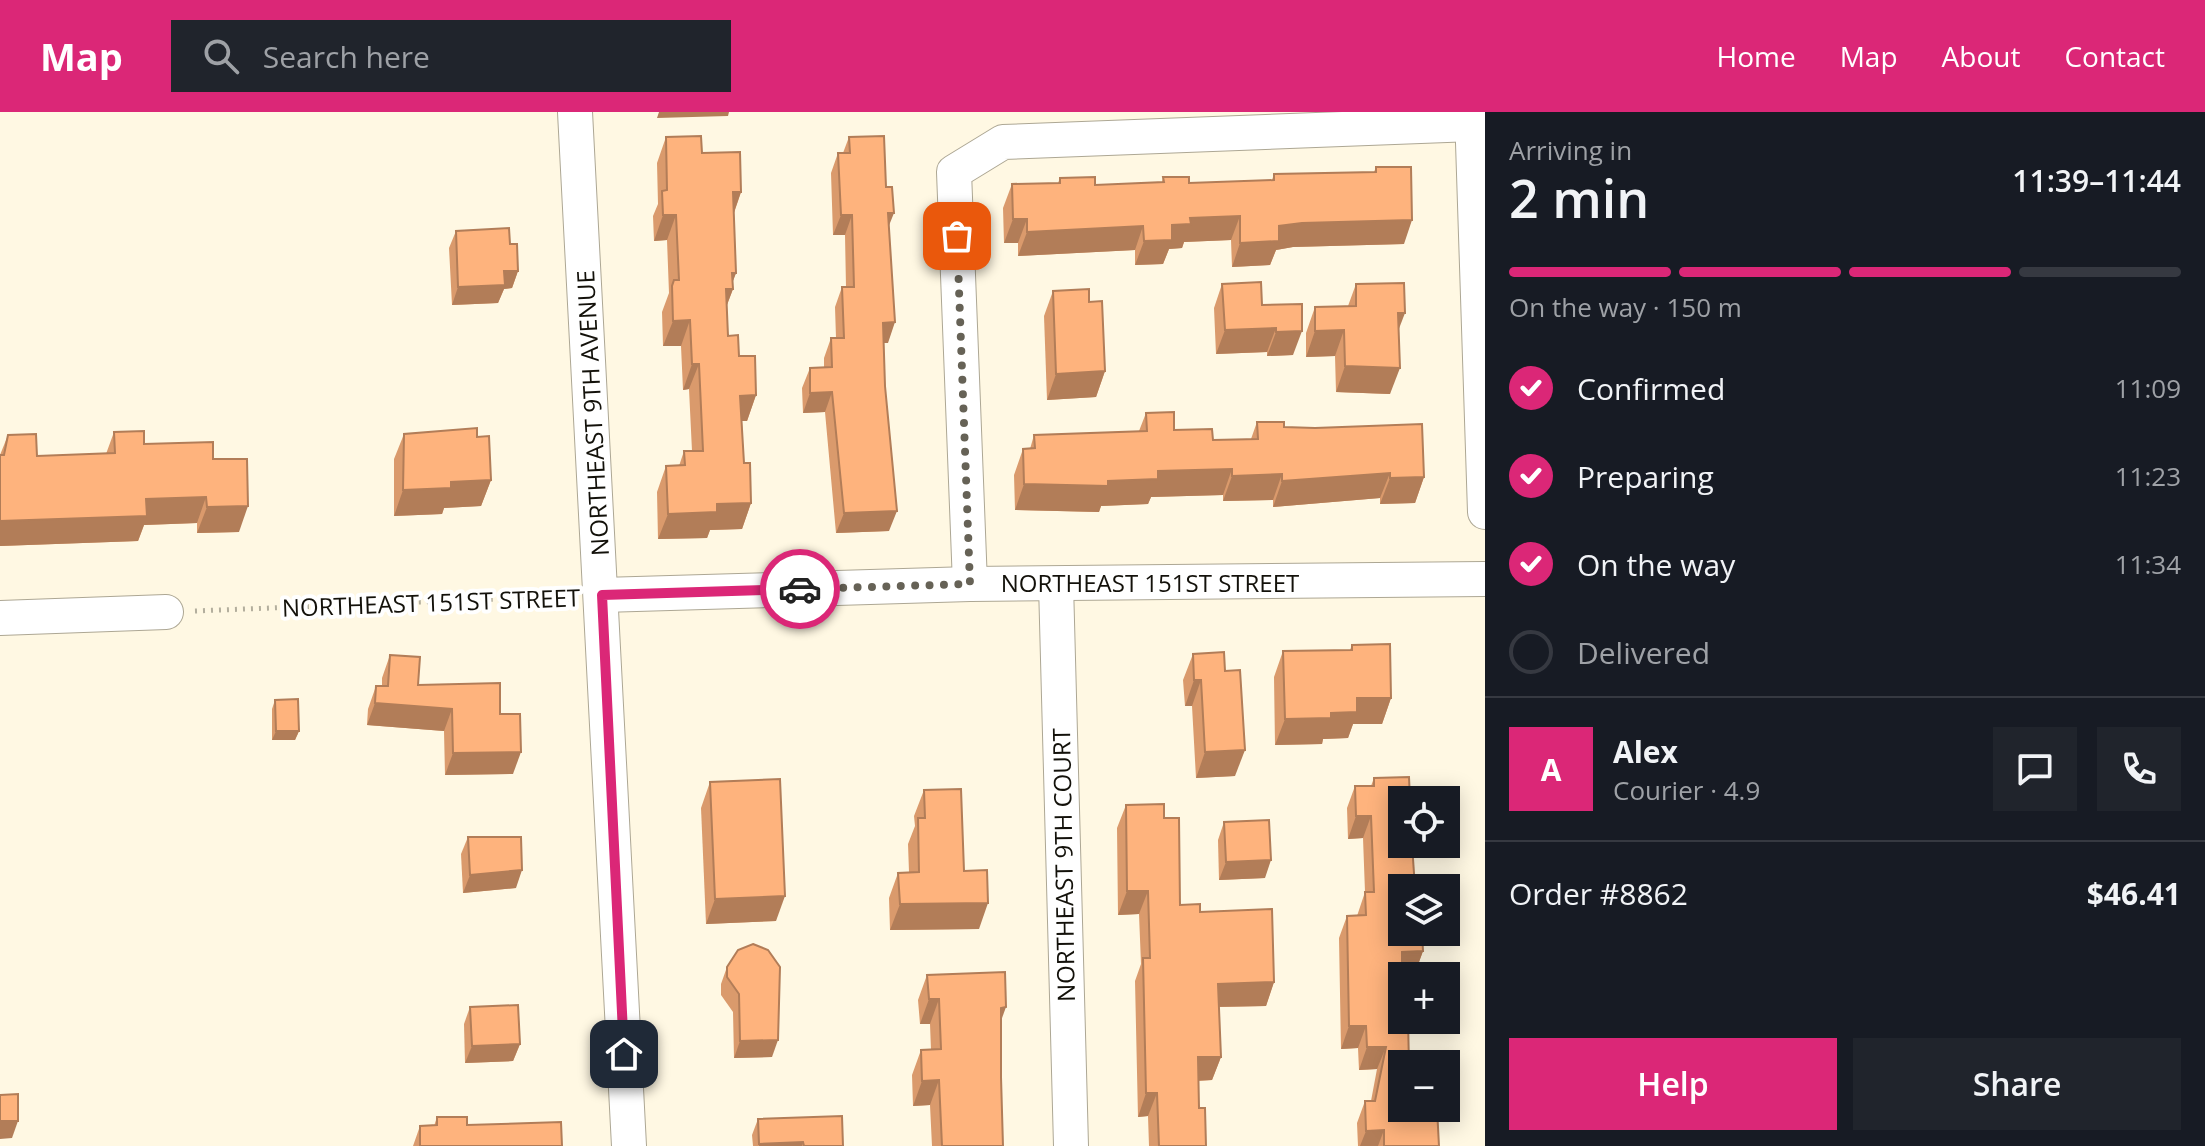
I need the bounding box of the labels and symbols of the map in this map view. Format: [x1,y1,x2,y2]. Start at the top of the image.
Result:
pin [923,202,991,270]
street label: NORTHEAST 9TH AVENUE [568,269,616,557]
courier [760,549,840,629]
street label: NORTHEAST 151ST STREET [1001,566,1299,599]
street label: NORTHEAST 151ST STREET [281,580,581,624]
street label: NORTHEAST 9TH COURT [1044,728,1082,1002]
pin [590,1020,658,1088]

